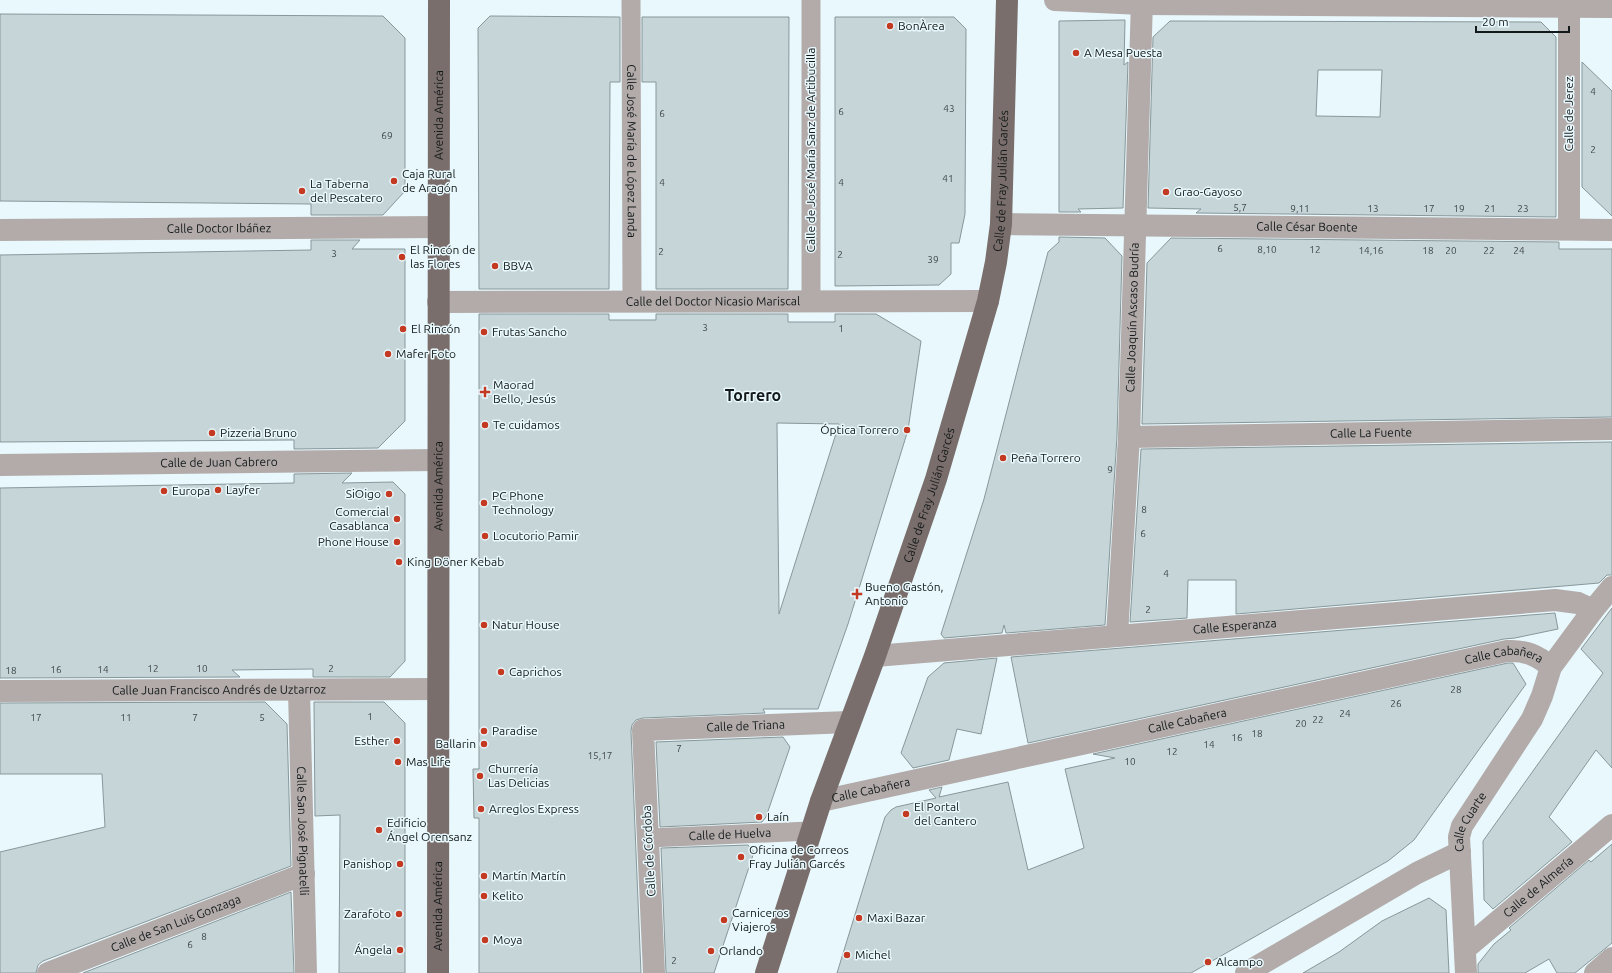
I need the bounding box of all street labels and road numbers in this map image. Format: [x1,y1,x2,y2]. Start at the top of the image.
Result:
street label: Calle de José María Sanz de Artibucilla [804,48,817,252]
street label: Calle José María de López Landa [625,64,639,238]
street label: Avenida América [432,70,445,160]
street label: Calle de Jerez [1562,76,1575,151]
street label: Calle de Fray Julián Garcés [990,110,1010,252]
street label: Calle César Boente [1256,220,1358,234]
street label: Calle Doctor Ibáñez [167,221,272,235]
street label: Calle Joaquín Ascaso Budría [1123,242,1141,392]
street label: Calle del Doctor Nicasio Mariscal [626,294,800,308]
street label: Calle La Fuente [1330,425,1412,440]
street label: Calle de Fray Julián Garcés [901,426,957,565]
street label: Avenida América [431,441,445,531]
street label: Calle de Juan Cabrero [160,455,278,469]
street label: Calle Esperanza [1192,616,1277,636]
street label: Calle Cabañera [1463,644,1546,666]
street label: Calle Juan Francisco Andrés de Uztarroz [112,683,326,696]
street label: Calle Cabañera [1147,705,1228,735]
street label: Calle de Triana [706,717,785,734]
street label: Calle San José Pignatelli [295,766,311,896]
street label: Calle Cabañera [830,775,911,805]
street label: Calle Cuarte [1452,789,1488,852]
street label: Calle de Córdoba [640,805,657,897]
street label: Calle de Huelva [688,826,771,842]
street label: Calle de Almería [1501,854,1576,920]
street label: Avenida América [431,861,444,951]
street label: Calle de San Luis Gonzaga [109,892,242,954]

